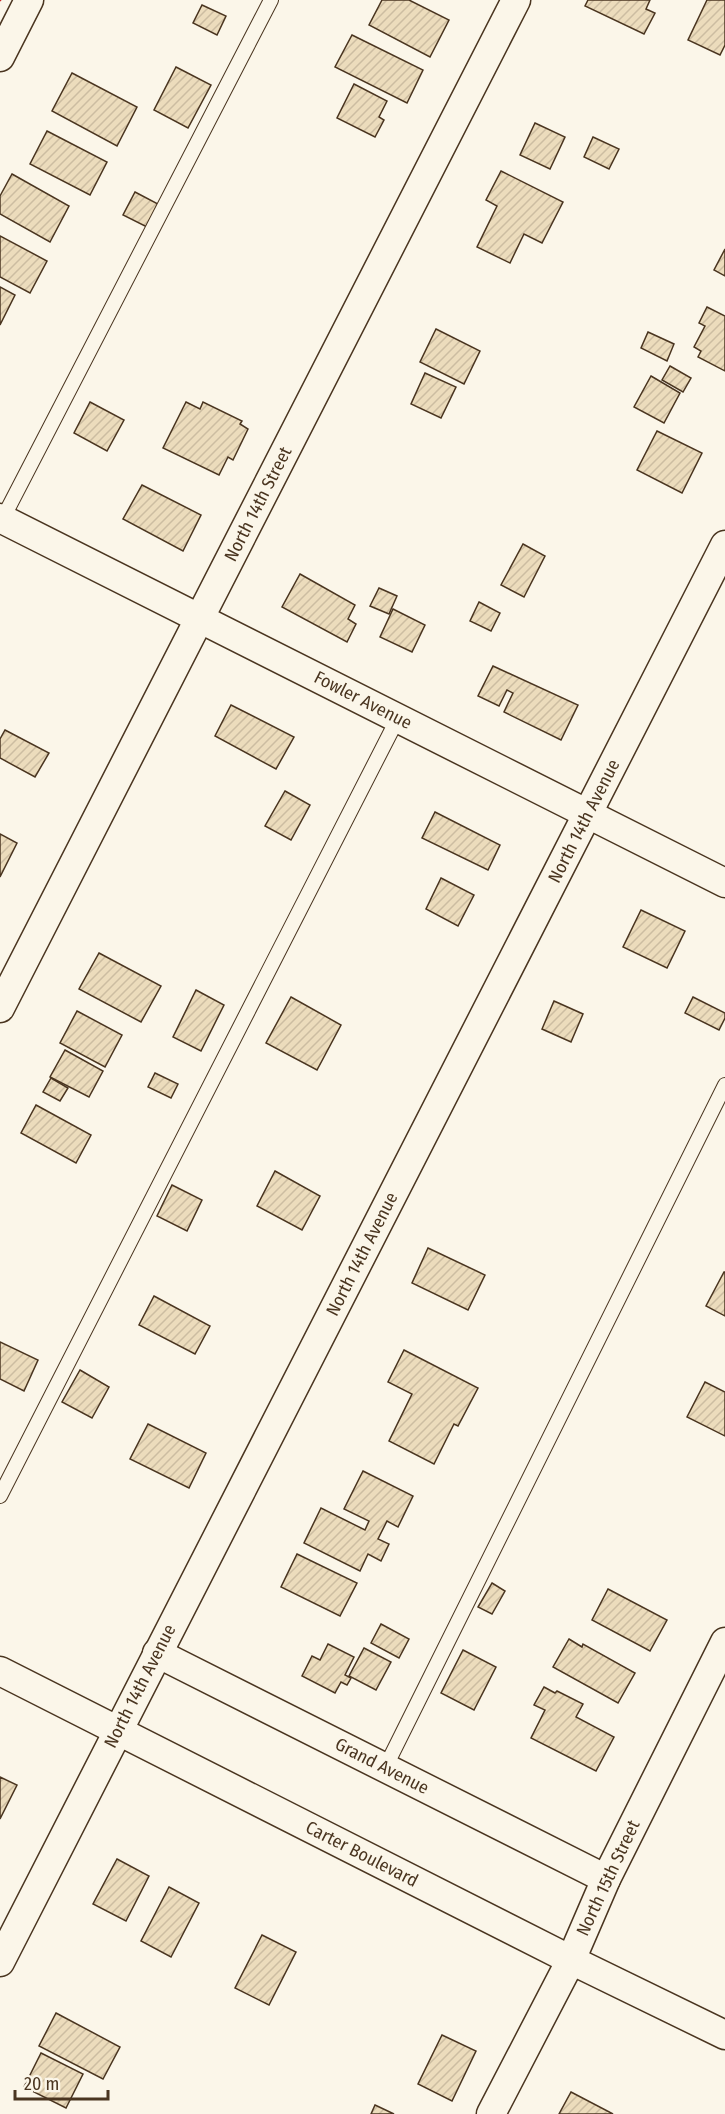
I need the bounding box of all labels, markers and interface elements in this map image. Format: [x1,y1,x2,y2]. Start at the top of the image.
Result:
street label: North 14th Street [220,443,296,565]
street label: Fowler Avenue [310,666,416,734]
street label: North 14th Avenue [543,755,625,886]
street label: North 14th Avenue [321,1188,403,1319]
street label: North 14th Avenue [99,1620,181,1751]
street label: Grand Avenue [331,1733,433,1799]
street label: Carter Boulevard [302,1816,422,1892]
street label: North 15th Street [572,1816,644,1939]
scale bar [15,2063,108,2101]
text: 20 m [24,2073,59,2095]

